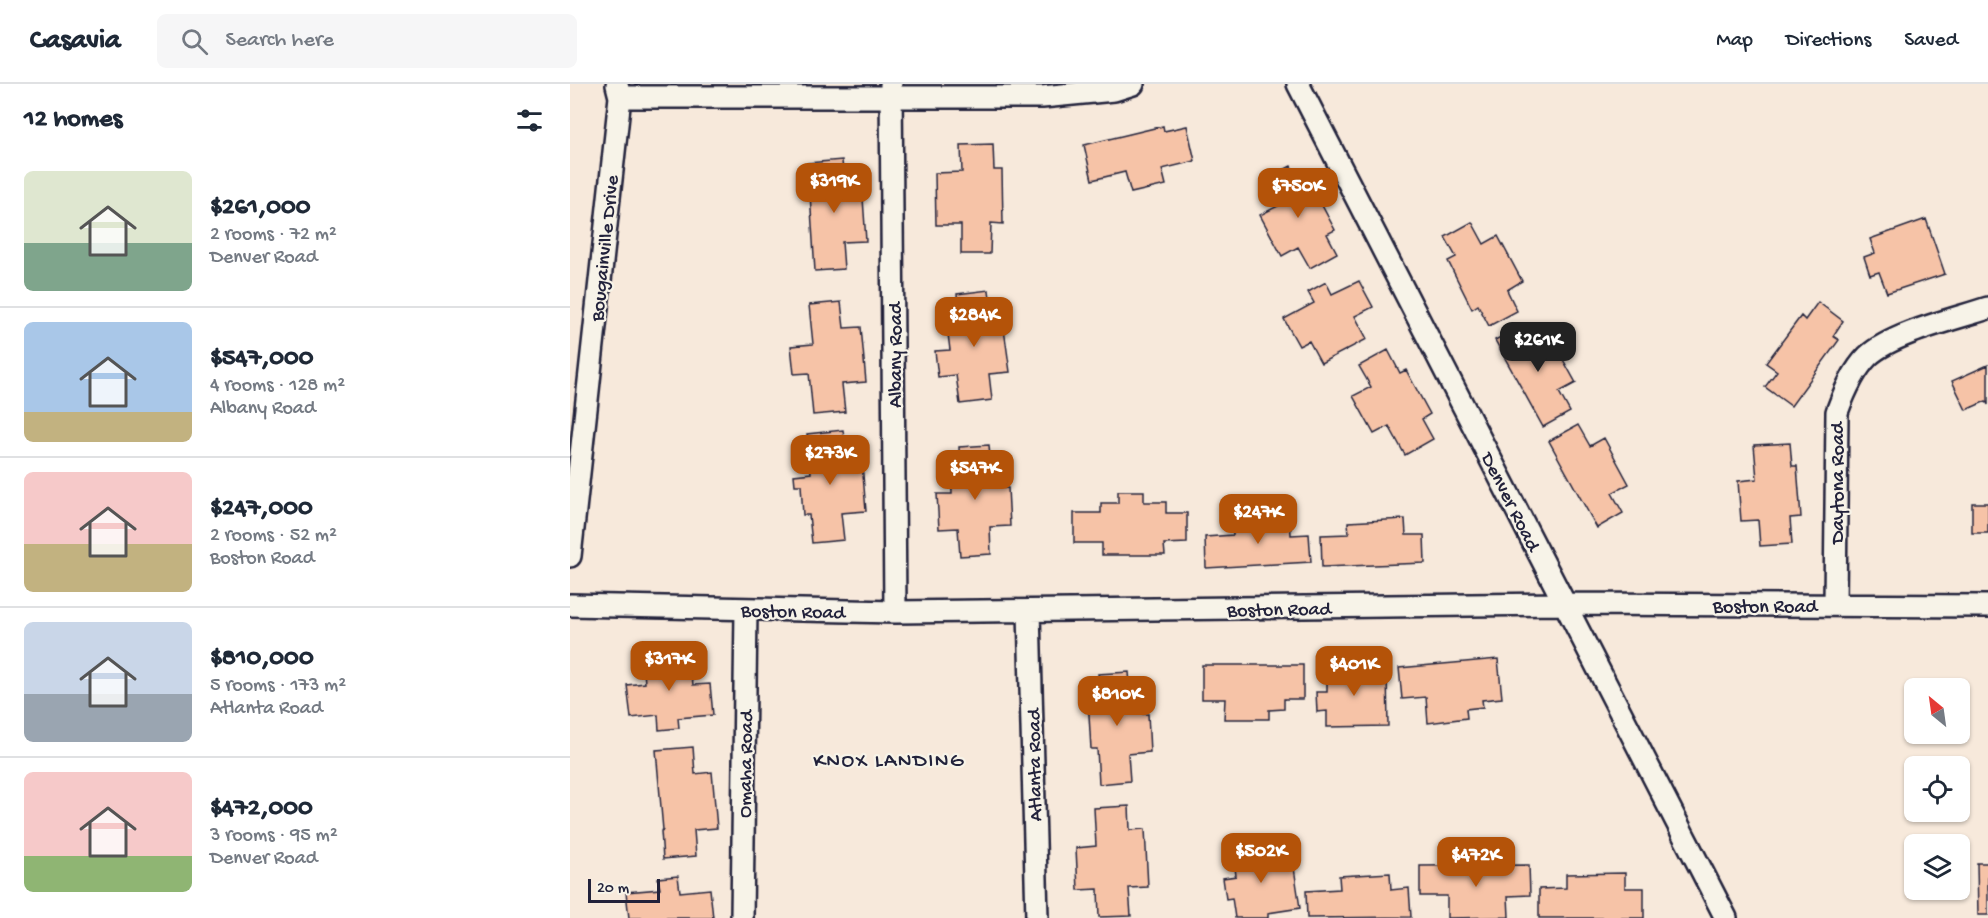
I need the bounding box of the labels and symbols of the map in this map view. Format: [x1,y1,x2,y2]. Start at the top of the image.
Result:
pin: $319K [792,163,876,214]
pin: $750K [1256,168,1340,219]
street label: Bougainville Drive [587,173,626,324]
pin: $284K [932,297,1016,348]
street label: Albany Road [886,300,909,408]
pin: $261K [1496,322,1580,373]
street label: Daytona Road [1828,420,1851,546]
pin: $273K [788,435,872,486]
street label: Denver Road [1473,448,1545,558]
pin: $547K [933,450,1017,501]
pin: $247K [1216,494,1300,545]
street label: Boston Road [1712,597,1819,620]
street label: Boston Road [1226,599,1334,624]
street label: Boston Road [740,601,848,626]
pin: $317K [627,641,711,692]
pin: $401K [1312,646,1396,697]
pin: $810K [1075,676,1159,727]
north arrow [1904,678,1970,744]
street label: Atlanta Road [1024,706,1049,821]
street label: Omaha Road [735,708,760,818]
district label: KNOX LANDING [813,750,965,775]
pin: $502K [1219,833,1303,884]
pin: $472K [1434,837,1518,888]
scale bar [588,876,660,904]

